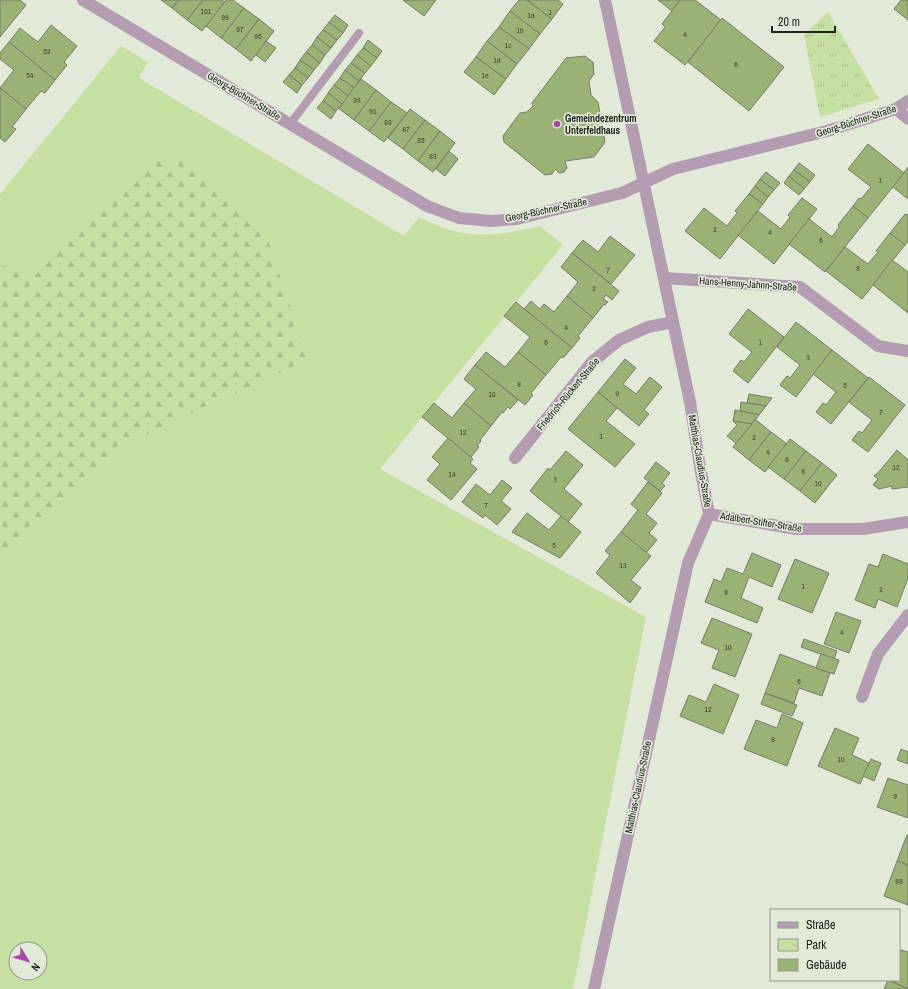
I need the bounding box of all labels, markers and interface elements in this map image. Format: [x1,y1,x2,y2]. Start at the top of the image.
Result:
house number: 101 [201,6,212,16]
house number: 1 [548,7,552,17]
scale bar [772,8,835,34]
house number: 1a [527,10,535,20]
house number: 99 [221,12,229,22]
text: 20 m [778,14,800,30]
house number: 97 [236,24,244,34]
house number: 1b [516,25,524,35]
house number: 4 [683,29,687,39]
house number: 95 [254,31,262,41]
house number: 1c [505,40,512,50]
house number: 52 [43,46,51,56]
house number: 1d [493,55,501,65]
house number: 6 [734,59,738,69]
street label: Georg-Büchner-Straße [205,69,283,123]
house number: 54 [26,70,34,80]
house number: 1e [481,70,489,80]
house number: 93 [353,95,361,105]
street label: Georg-Büchner-Straße [814,102,898,140]
house number: 91 [369,106,377,116]
place label: Gemeindezentrum Unterfeldhaus [565,112,637,137]
house number: 89 [384,117,392,127]
marker: Gemeindezentrum Unterfeldhaus [552,119,562,129]
house number: 87 [402,124,410,134]
house number: 85 [417,135,425,145]
house number: 83 [429,151,437,161]
house number: 1 [878,175,882,185]
street label: Georg-Büchner-Straße [504,195,589,225]
house number: 2 [713,224,717,234]
house number: 4 [768,227,772,237]
house number: 6 [819,235,823,245]
house number: 8 [856,263,860,273]
house number: 7 [606,265,610,275]
street label: Hans-Henny-Jahnn-Straße [699,274,798,294]
house number: 2 [592,283,596,293]
house number: 4 [564,322,568,332]
house number: 6 [544,337,548,347]
house number: 1 [758,337,762,347]
house number: 3 [806,352,810,362]
street label: Friedrich-Rückert-Straße [534,355,603,433]
house number: 8 [517,379,521,389]
house number: 5 [843,380,847,390]
house number: 9 [615,388,619,398]
house number: 10 [488,389,496,399]
house number: 7 [879,407,883,417]
street label: Matthias-Claudius-Straße [685,414,715,509]
house number: 12 [459,427,467,437]
house number: 1 [599,431,603,441]
house number: 2 [752,432,756,442]
house number: 4 [766,447,770,457]
house number: 6 [785,454,789,464]
house number: 12 [892,462,900,472]
house number: 8 [801,466,805,476]
house number: 14 [448,469,456,479]
house number: 3 [553,474,557,484]
house number: 10 [814,478,822,488]
house number: 7 [484,500,488,510]
street label: Adalbert-Stifter-Straße [718,509,803,535]
house number: 5 [552,540,556,550]
house number: 13 [619,560,627,570]
house number: 1 [801,581,805,591]
house number: 2 [879,584,883,594]
house number: 8 [724,587,728,597]
house number: 4 [840,627,844,637]
house number: 10 [724,642,732,652]
house number: 6 [797,676,801,686]
house number: 12 [704,704,712,714]
house number: 8 [771,734,775,744]
street label: Matthias-Claudius-Straße [622,739,654,834]
house number: 10 [837,754,845,764]
house number: 9 [893,791,897,801]
house number: 89 [895,876,903,886]
legend [770,909,900,981]
text: Straße [806,917,836,933]
text: Park [806,937,826,953]
north arrow [8,941,48,981]
text: Gebäude [806,957,847,973]
text: N [28,960,43,974]

